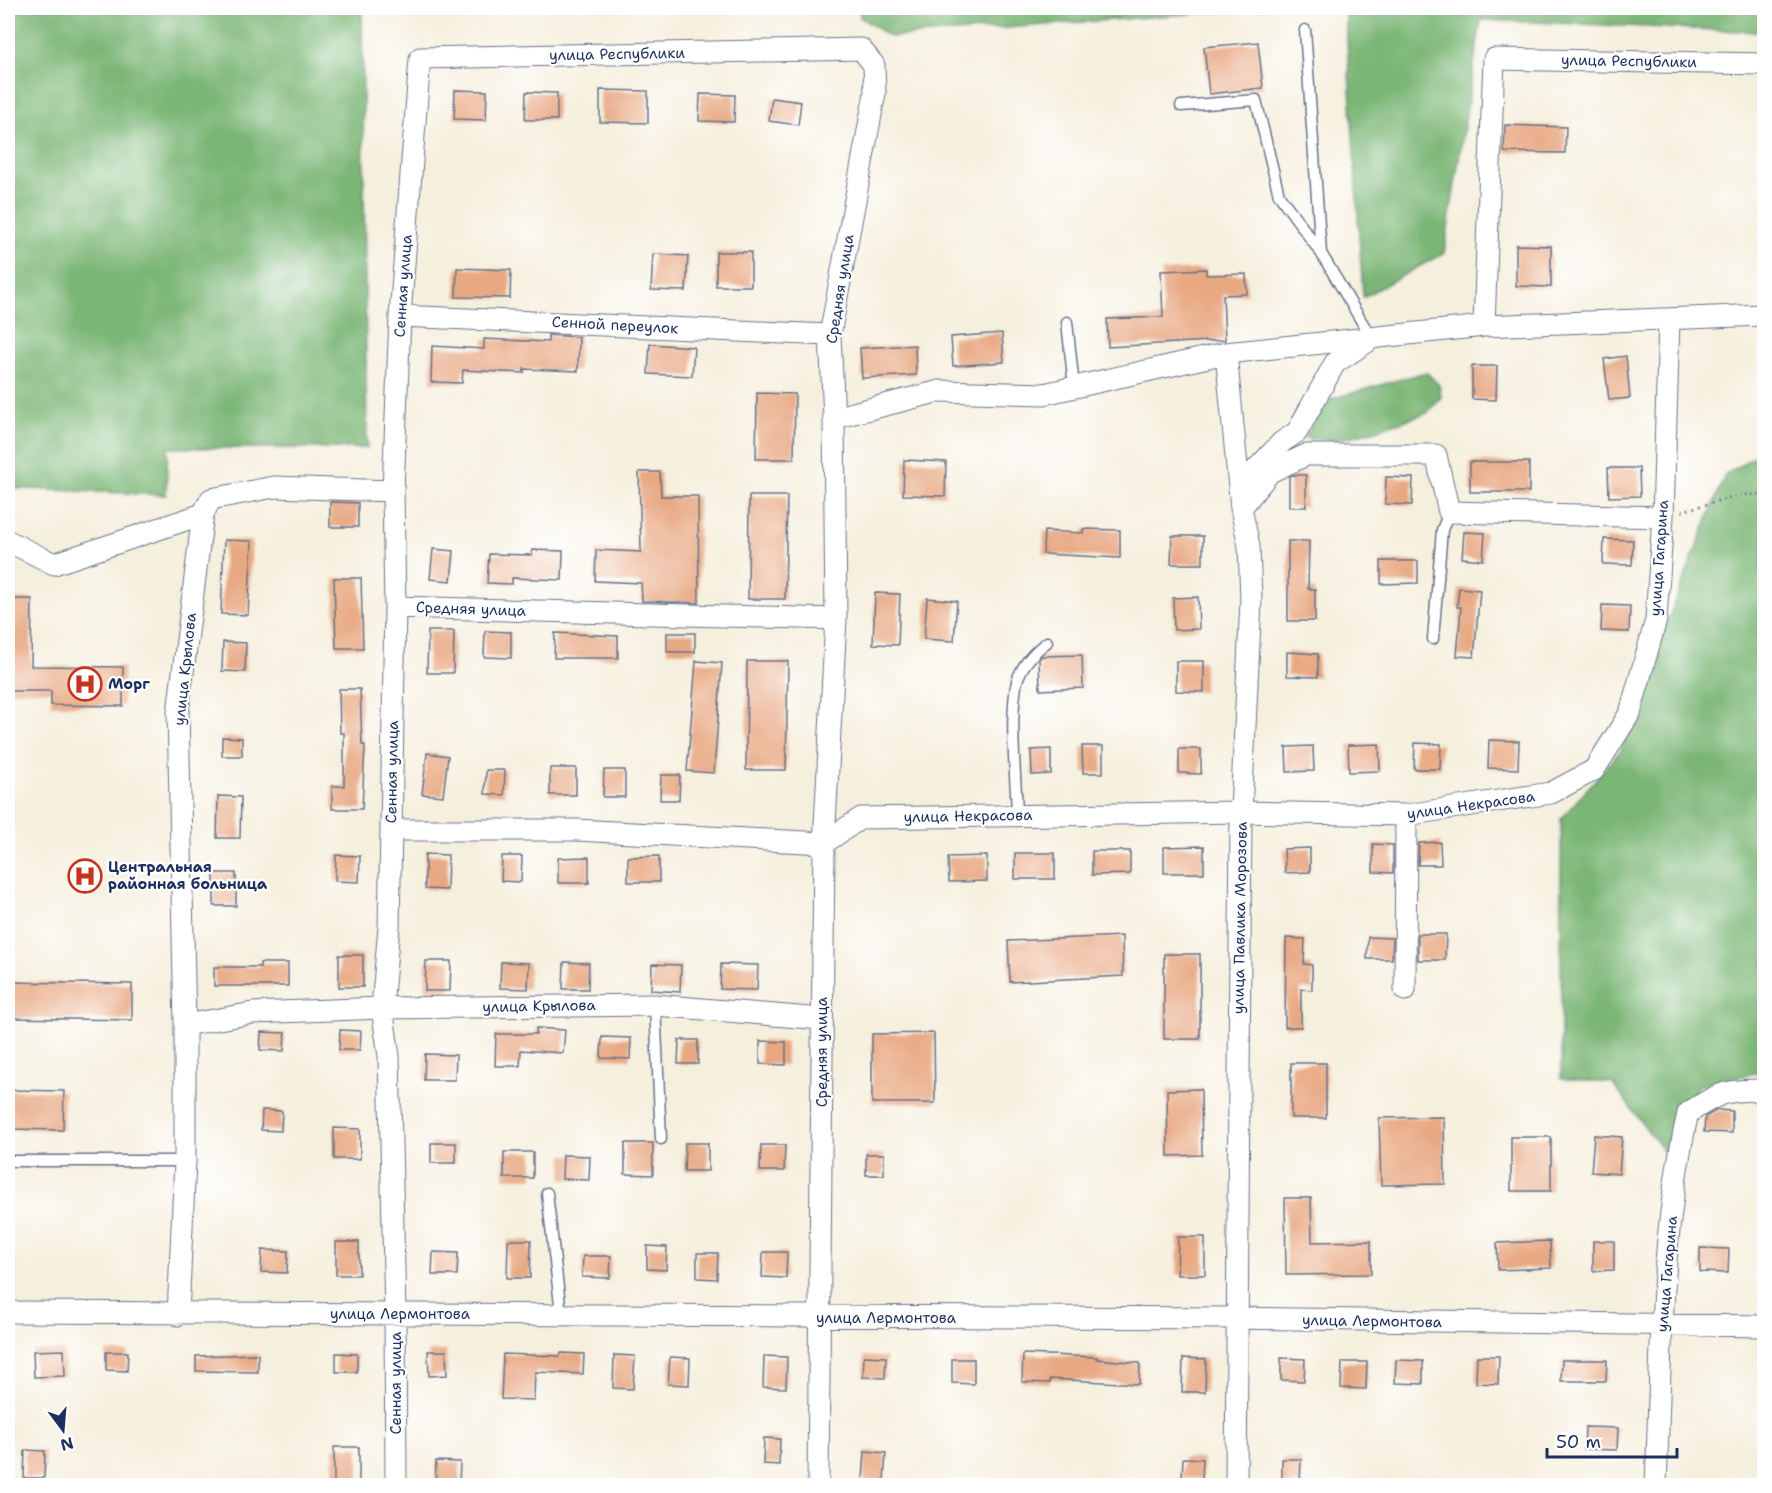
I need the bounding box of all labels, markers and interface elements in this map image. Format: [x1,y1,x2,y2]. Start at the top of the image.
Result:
street label: улица Республики [549,43,685,65]
street label: улица Республики [1561,50,1697,72]
street label: Средняя улица [821,232,859,345]
street label: Сенная улица [389,233,417,338]
street label: Сенной переулок [551,312,679,338]
street label: улица Гагарина [1645,498,1673,617]
street label: Средняя улица [416,597,527,621]
street label: улица Крылова [169,611,201,726]
hospital icon: Морг [67,666,103,702]
place label: Морг [108,674,150,694]
street label: Сенная улица [381,720,403,824]
street label: улица Некрасова [1406,786,1537,824]
street label: улица Некрасова [903,805,1033,827]
street label: улица Павлика Морозова [1228,821,1252,1014]
place label: Центральная районная больница [108,857,268,894]
hospital icon: Центральная районная больница [67,858,103,894]
street label: улица Крылова [482,995,597,1017]
street label: Средняя улица [812,996,832,1107]
street label: улица Гагарина [1652,1214,1682,1333]
street label: улица Лермонтова [330,1304,471,1324]
street label: улица Лермонтова [816,1308,957,1328]
street label: улица Лермонтова [1302,1310,1443,1332]
street label: Сенная улица [386,1331,406,1434]
north arrow [33,1400,93,1460]
scale bar [1547,1421,1678,1459]
text: 50 m [1556,1430,1601,1454]
text: N [58,1432,76,1456]

